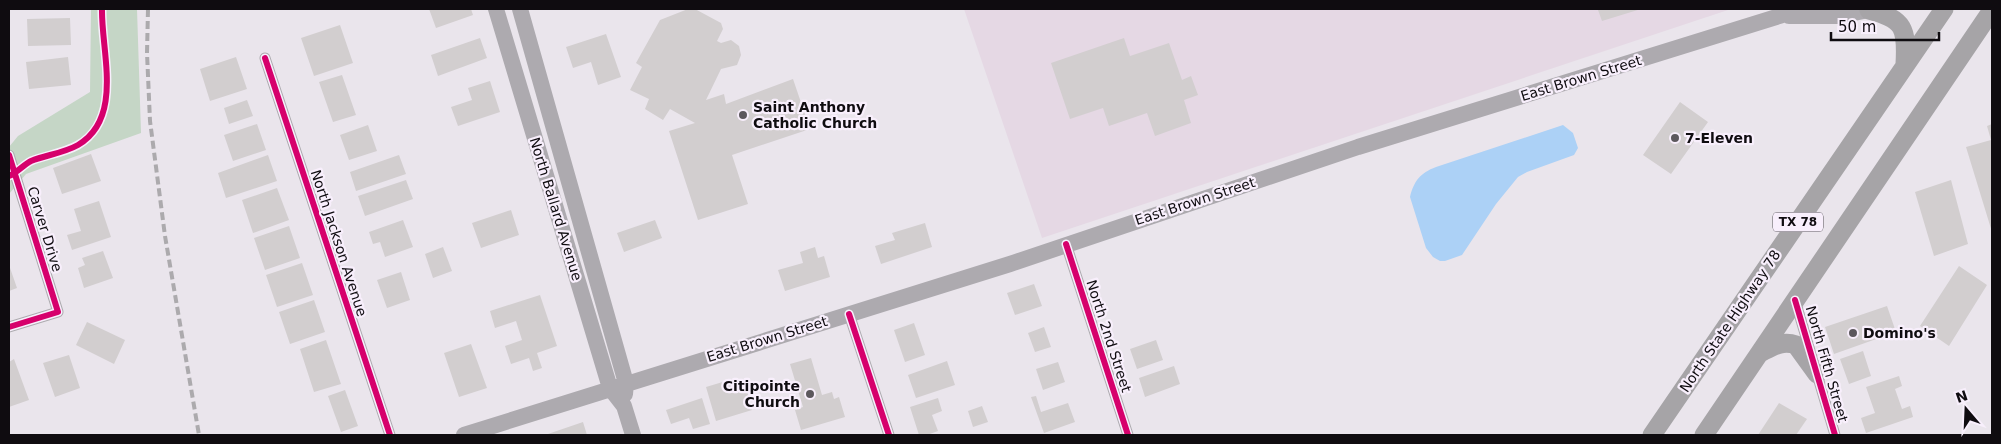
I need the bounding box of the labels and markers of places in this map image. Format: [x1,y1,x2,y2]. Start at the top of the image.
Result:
place label: Saint Anthony Catholic Church [753,99,877,131]
marker: Saint Anthony Catholic Church [737,109,749,121]
place label: 7-Eleven [1685,130,1753,146]
marker: 7-Eleven [1669,132,1681,144]
place label: Domino's [1863,325,1936,341]
marker: Domino's [1847,327,1859,339]
place label: Citipointe Church [723,378,800,410]
marker: Citipointe Church [804,388,816,400]

